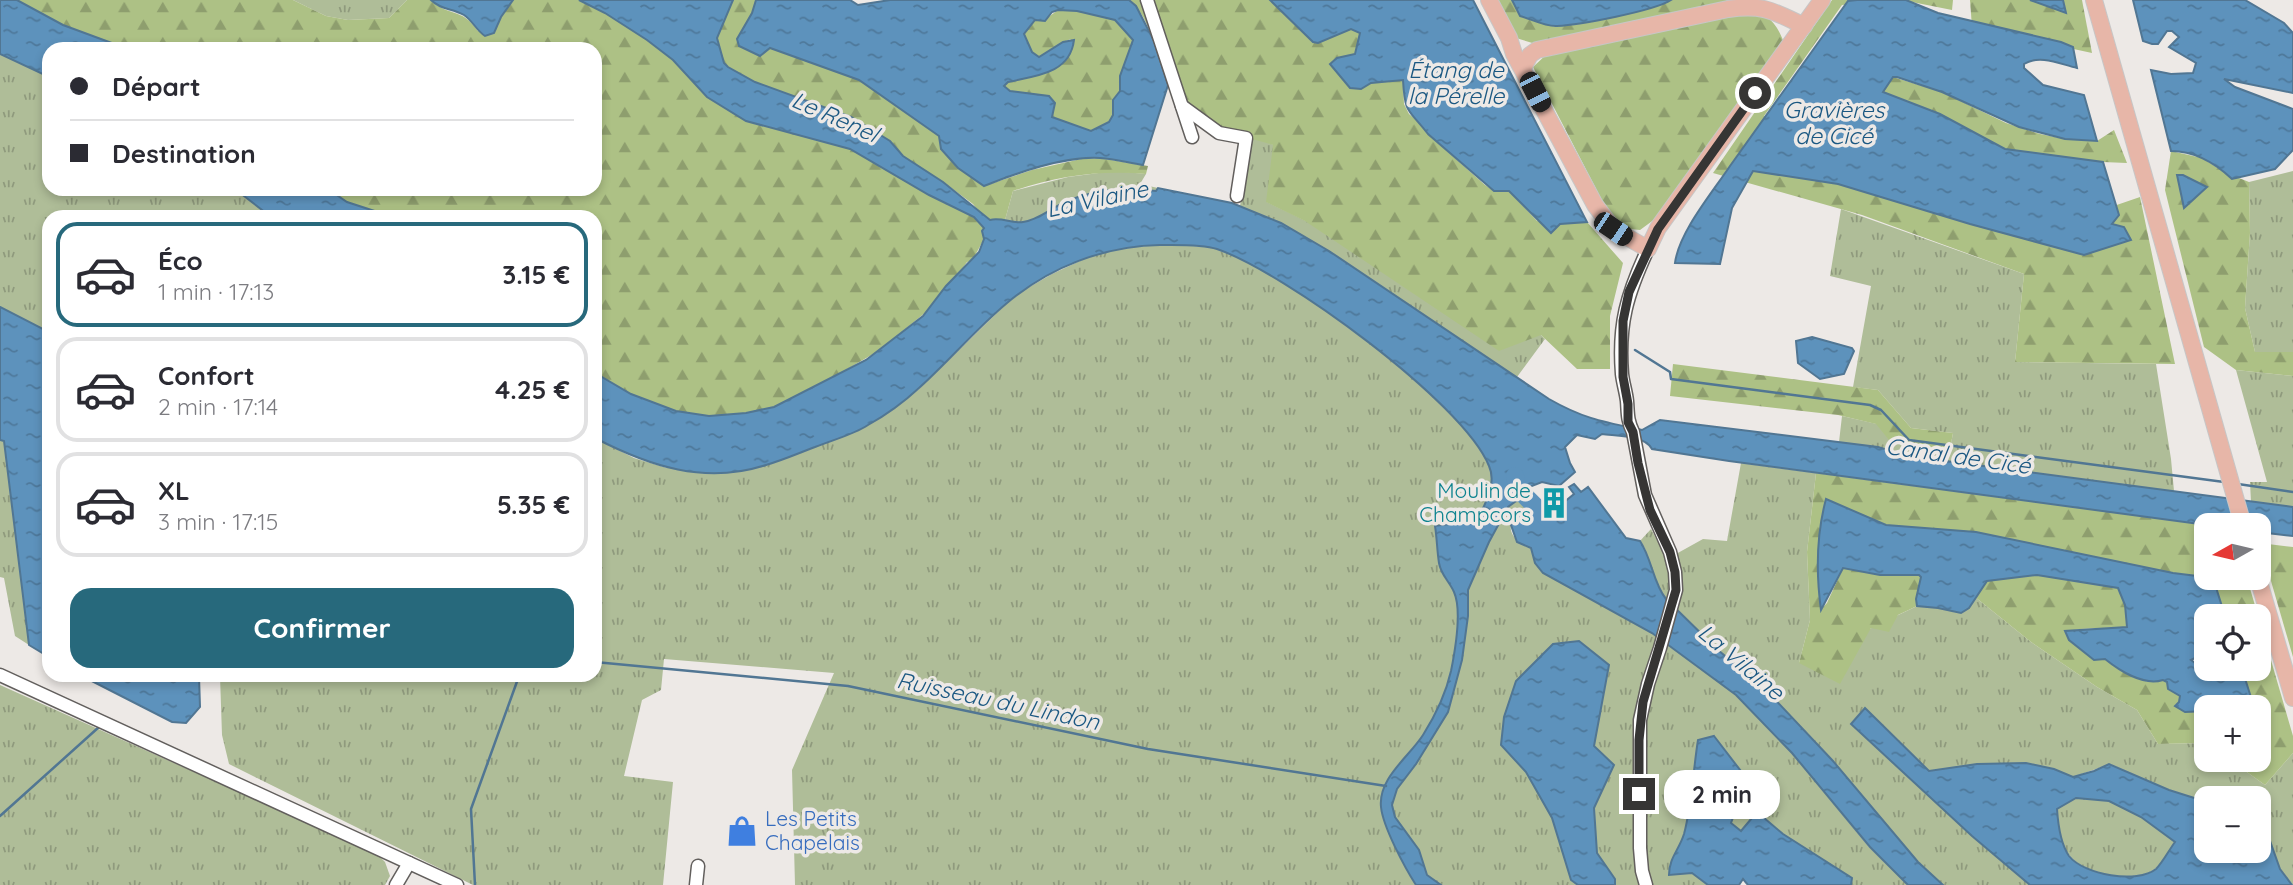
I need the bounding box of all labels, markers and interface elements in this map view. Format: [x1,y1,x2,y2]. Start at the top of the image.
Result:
water label: Étang de la Pérelle [1408,55,1505,110]
car [1517,69,1554,115]
text: Départ [112,70,201,103]
route start [1739,77,1771,109]
water label: Le Renel [788,85,885,149]
water label: Gravières de Cicé [1784,95,1886,150]
text: Destination [112,137,256,170]
water label: La Vilaine [1043,173,1151,223]
car [1590,209,1637,249]
icon: car [74,243,137,306]
text: Éco [158,244,203,277]
text: 3.15 € [502,258,570,291]
text: 1 min · 17:13 [158,277,274,306]
icon: car [74,358,137,421]
text: Confort [158,359,255,392]
text: 4.25 € [495,373,570,406]
text: 2 min · 17:14 [158,392,278,421]
water label: Canal de Cicé [1884,431,2033,480]
icon: car [74,473,137,536]
text: XL [158,474,190,507]
place label: Moulin de Champcors [1419,477,1531,527]
building icon: Moulin de Champcors [1537,486,1571,520]
text: 5.35 € [497,488,570,521]
text: 3 min · 17:15 [158,507,278,536]
north arrow [2194,513,2272,590]
map controls [2194,513,2271,863]
button: Confirmer [70,588,574,668]
button: locate [2194,604,2271,681]
water label: La Vilaine [1693,617,1791,707]
water label: Ruisseau du Lindon [894,665,1103,736]
button: + [2194,695,2271,772]
callout: 2 min [1664,770,1779,818]
route end [1623,778,1655,810]
text: 2 min [1692,780,1752,809]
button: − [2194,786,2271,863]
place label: Les Petits Chapelais [765,805,860,855]
shop icon: Les Petits Chapelais [725,814,759,848]

